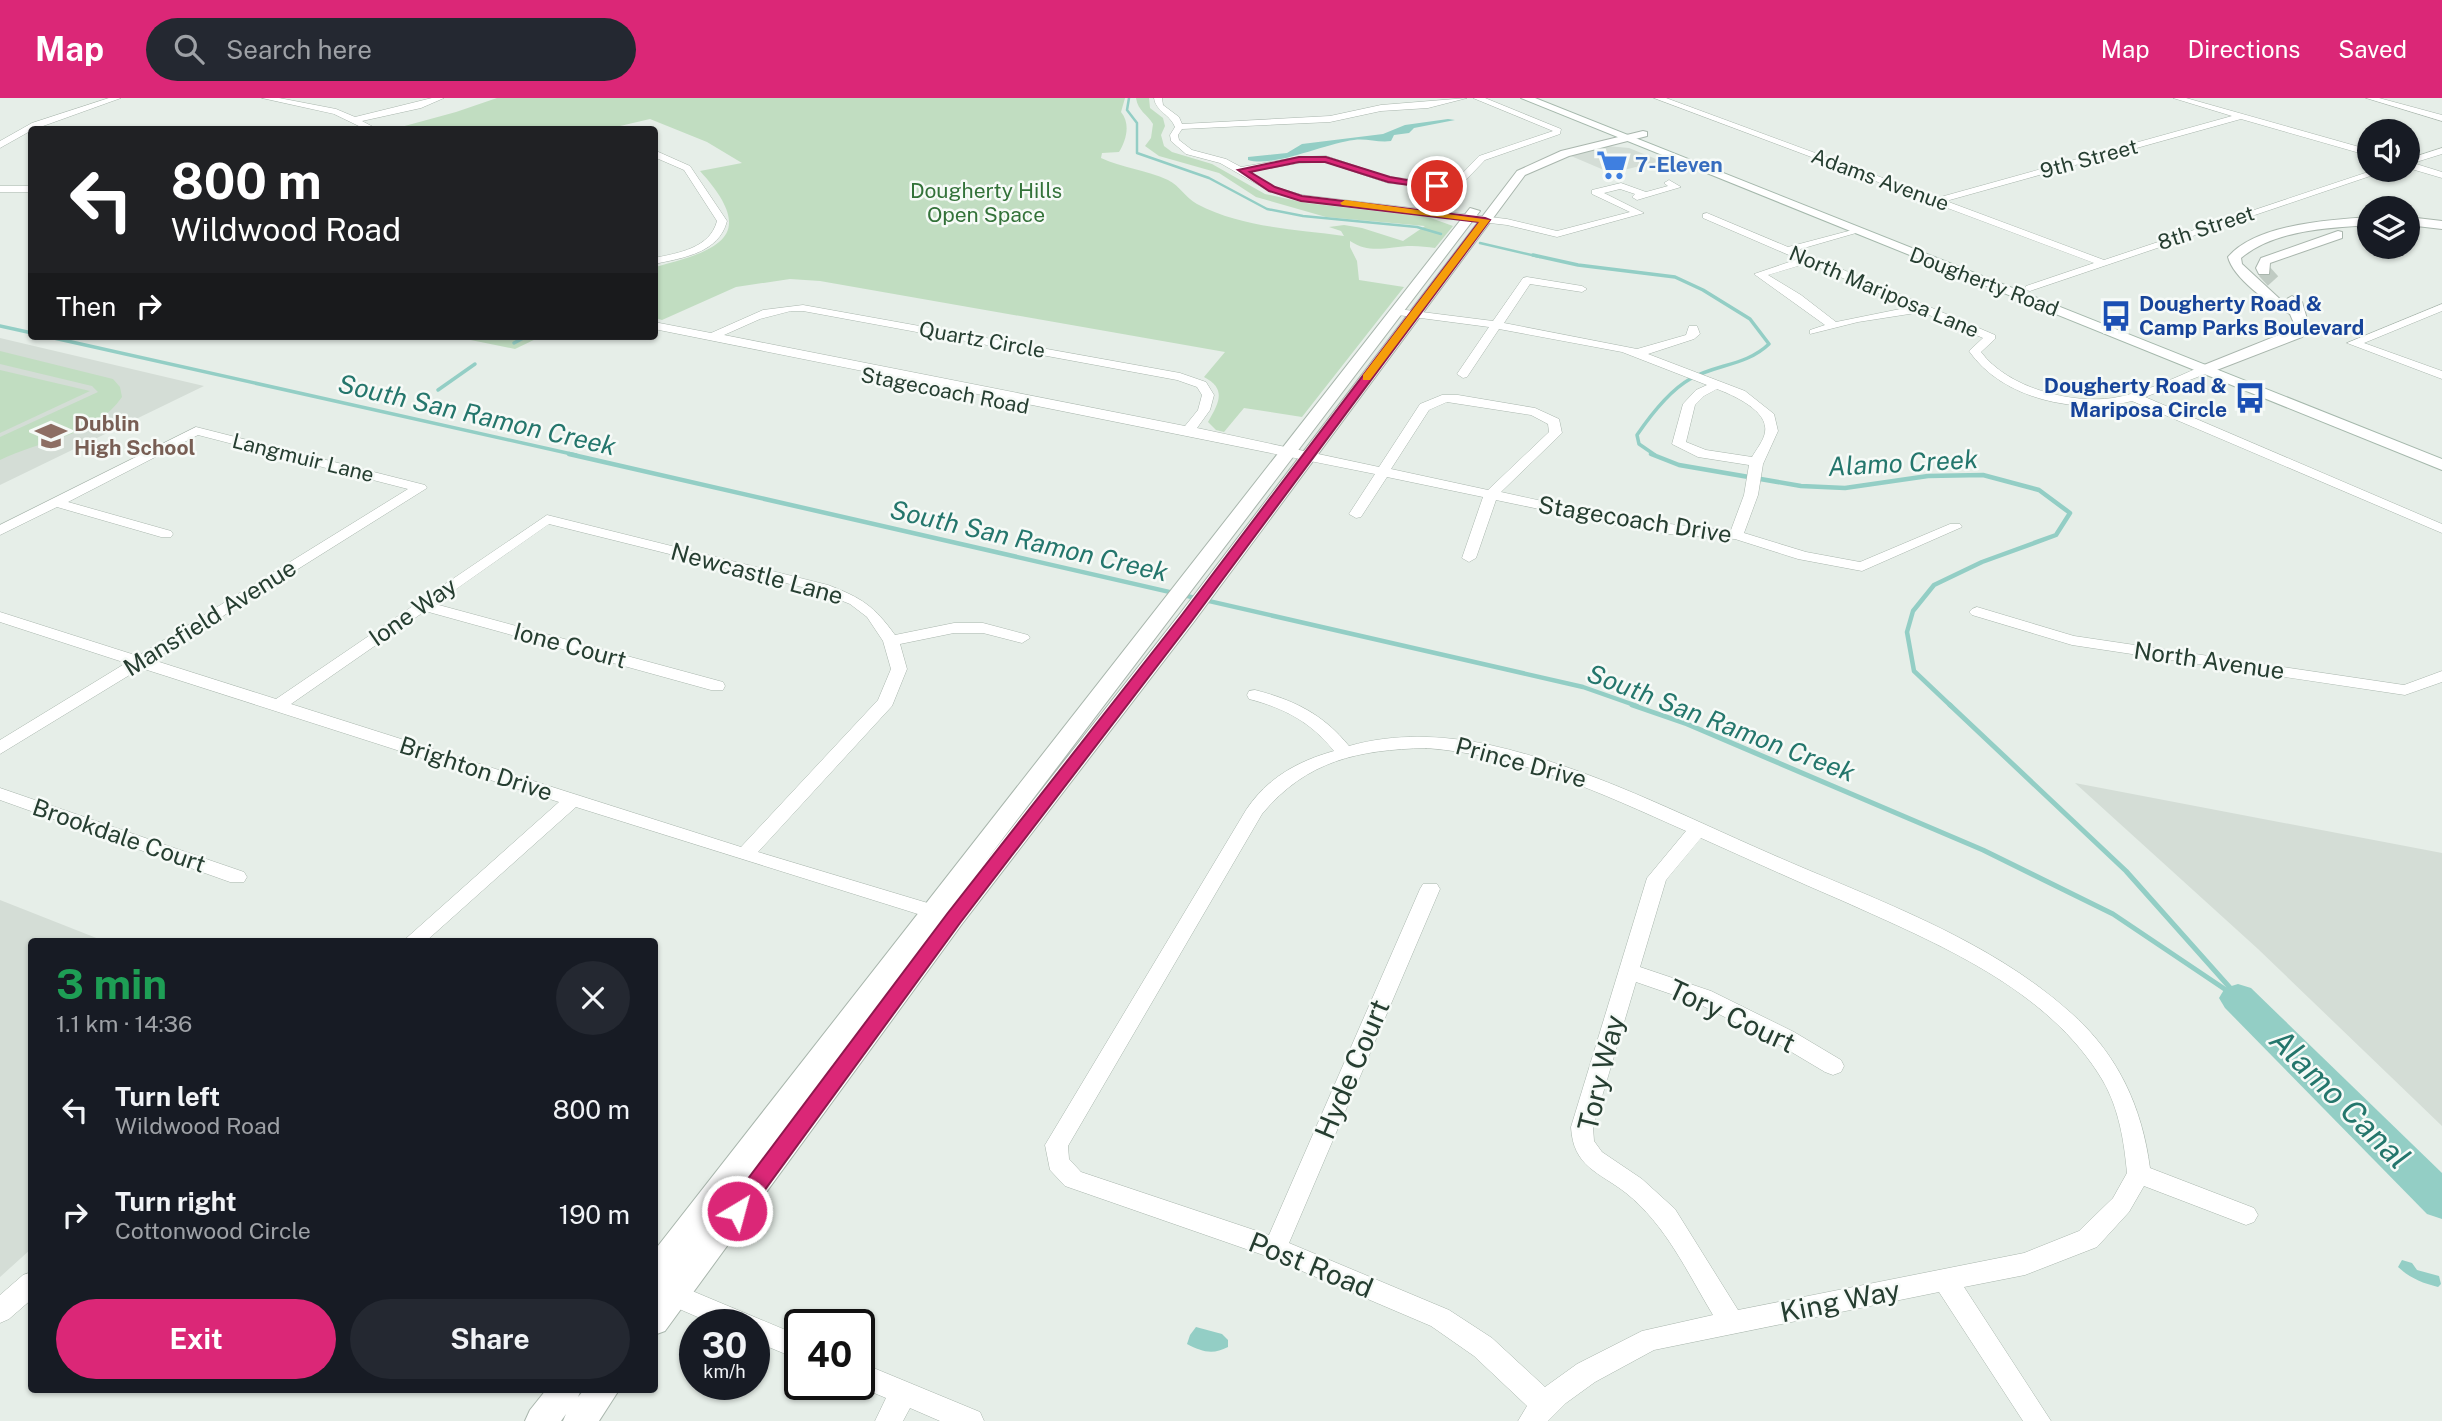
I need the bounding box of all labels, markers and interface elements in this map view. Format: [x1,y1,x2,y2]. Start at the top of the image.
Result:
search box [146,18,636,81]
text: Map [35,30,104,68]
icon: search [170,30,208,68]
text: Search here [226,34,372,65]
text: Map [2101,35,2150,63]
text: Directions [2188,35,2300,63]
text: Saved [2338,35,2407,63]
map controls [2357,119,2420,259]
button: sound [2357,119,2420,182]
street label: 9th Street [2037,134,2140,184]
street label: Adams Avenue [1808,143,1952,216]
supermarket icon: 7-Eleven [1595,148,1629,182]
text: 800 m [171,152,322,210]
place label: 7-Eleven [1635,152,1723,177]
icon: left [56,154,147,245]
pin [1407,156,1467,216]
icon: arrive [1418,167,1456,205]
park label: Dougherty Hills Open Space [910,178,1062,227]
button: layers [2357,196,2420,259]
street label: 8th Street [2154,200,2257,255]
text: Wildwood Road [171,211,401,248]
street label: North Mariposa Lane [1786,240,1983,343]
street label: Dougherty Road [1906,242,2062,321]
icon: right [130,287,168,325]
text: Then [56,291,116,322]
place label: Dougherty Road & Camp Parks Boulevard [2139,291,2364,340]
bus stop icon: Dougherty Road & Camp Parks Boulevard [2099,299,2133,333]
street label: Quartz Circle [917,316,1047,363]
street label: Stagecoach Road [859,362,1031,419]
water label: South San Ramon Creek [335,367,619,462]
place label: Dougherty Road & Mariposa Circle [2044,373,2227,422]
bus stop icon: Dougherty Road & Mariposa Circle [2233,381,2267,415]
place label: Dublin High School [74,411,196,460]
school or university icon: Dublin High School [34,419,68,453]
street label: Langmuir Lane [230,428,377,487]
water label: Alamo Creek [1827,443,1979,482]
street label: Stagecoach Drive [1536,490,1734,548]
water label: South San Ramon Creek [887,493,1171,588]
street label: Newcastle Lane [668,537,846,609]
street label: Mansfield Avenue [118,553,301,682]
street label: Ione Way [363,571,462,651]
street label: Ione Court [511,617,630,674]
street label: North Avenue [2132,636,2286,684]
water label: South San Ramon Creek [1583,657,1859,788]
street label: Brighton Drive [396,730,556,806]
street label: Prince Drive [1453,731,1590,793]
street label: Brookdale Court [29,792,210,878]
text: 3 min [56,959,167,1008]
button: close [556,961,630,1035]
street label: Tory Court [1663,972,1801,1059]
street label: Hyde Court [1307,994,1396,1143]
text: 1.1 km · 14:36 [56,1010,192,1037]
street label: Tory Way [1570,1011,1631,1134]
water label: Alamo Canal [2263,1021,2418,1176]
text: Turn left [115,1081,220,1112]
icon: left [56,1091,94,1129]
text: 800 m [553,1094,630,1125]
text: Wildwood Road [115,1112,280,1139]
position arrow [700,1174,774,1248]
text: Turn right [115,1186,237,1217]
icon: right [56,1196,94,1234]
text: 190 m [559,1199,630,1230]
text: Cottonwood Circle [115,1217,311,1244]
street label: Post Road [1244,1225,1378,1304]
street label: King Way [1777,1273,1903,1328]
button: Exit [56,1299,336,1379]
button: Share [350,1299,630,1379]
speed limit sign: 40 [784,1309,875,1400]
text: 30 [702,1325,747,1366]
text: km/h [703,1361,746,1382]

